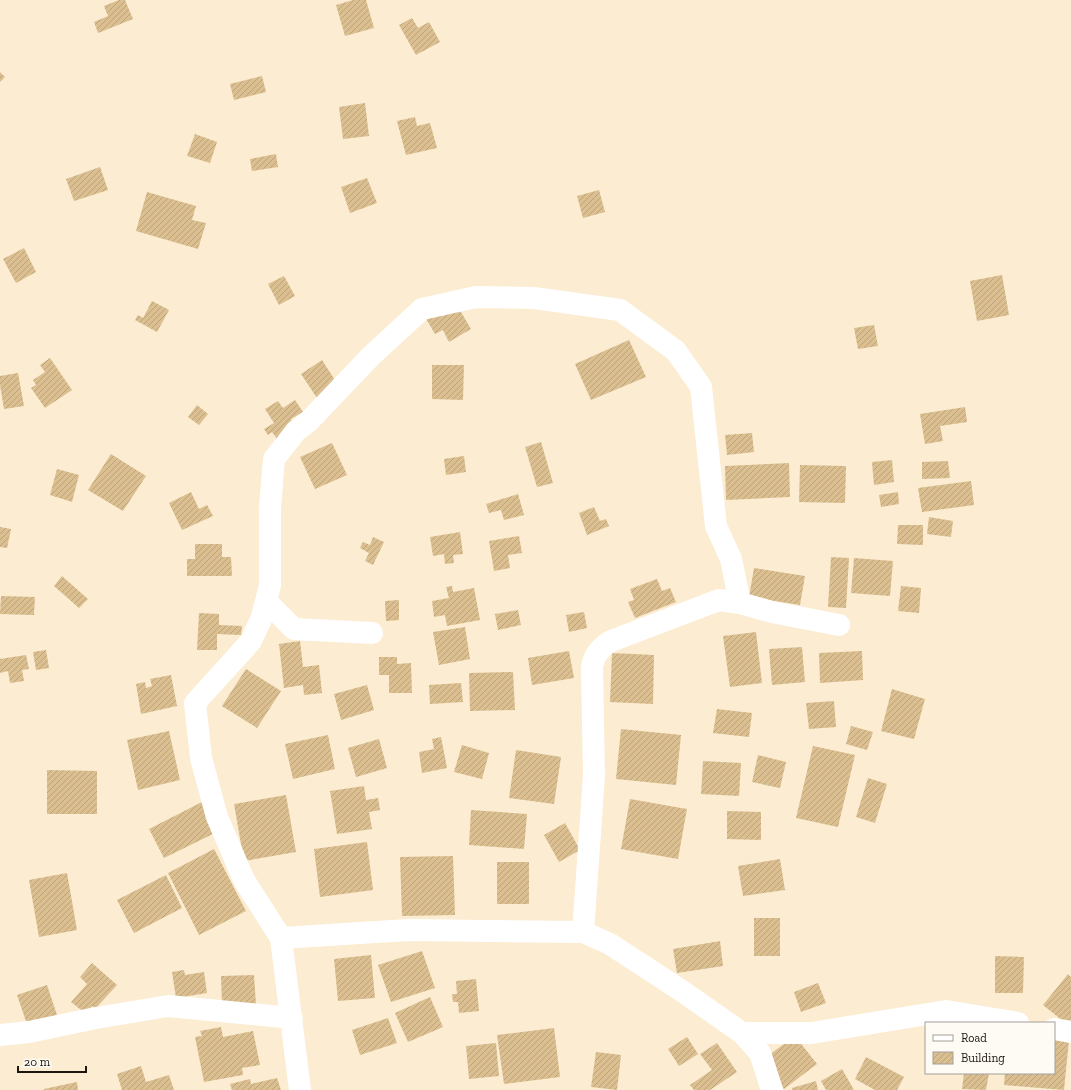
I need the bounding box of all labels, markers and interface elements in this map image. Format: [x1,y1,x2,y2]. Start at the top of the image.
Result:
legend [925,1022,1055,1074]
text: Road [961,1031,987,1045]
scale bar [18,1048,86,1074]
text: Building [961,1051,1005,1065]
text: 20 m [24,1055,51,1069]

